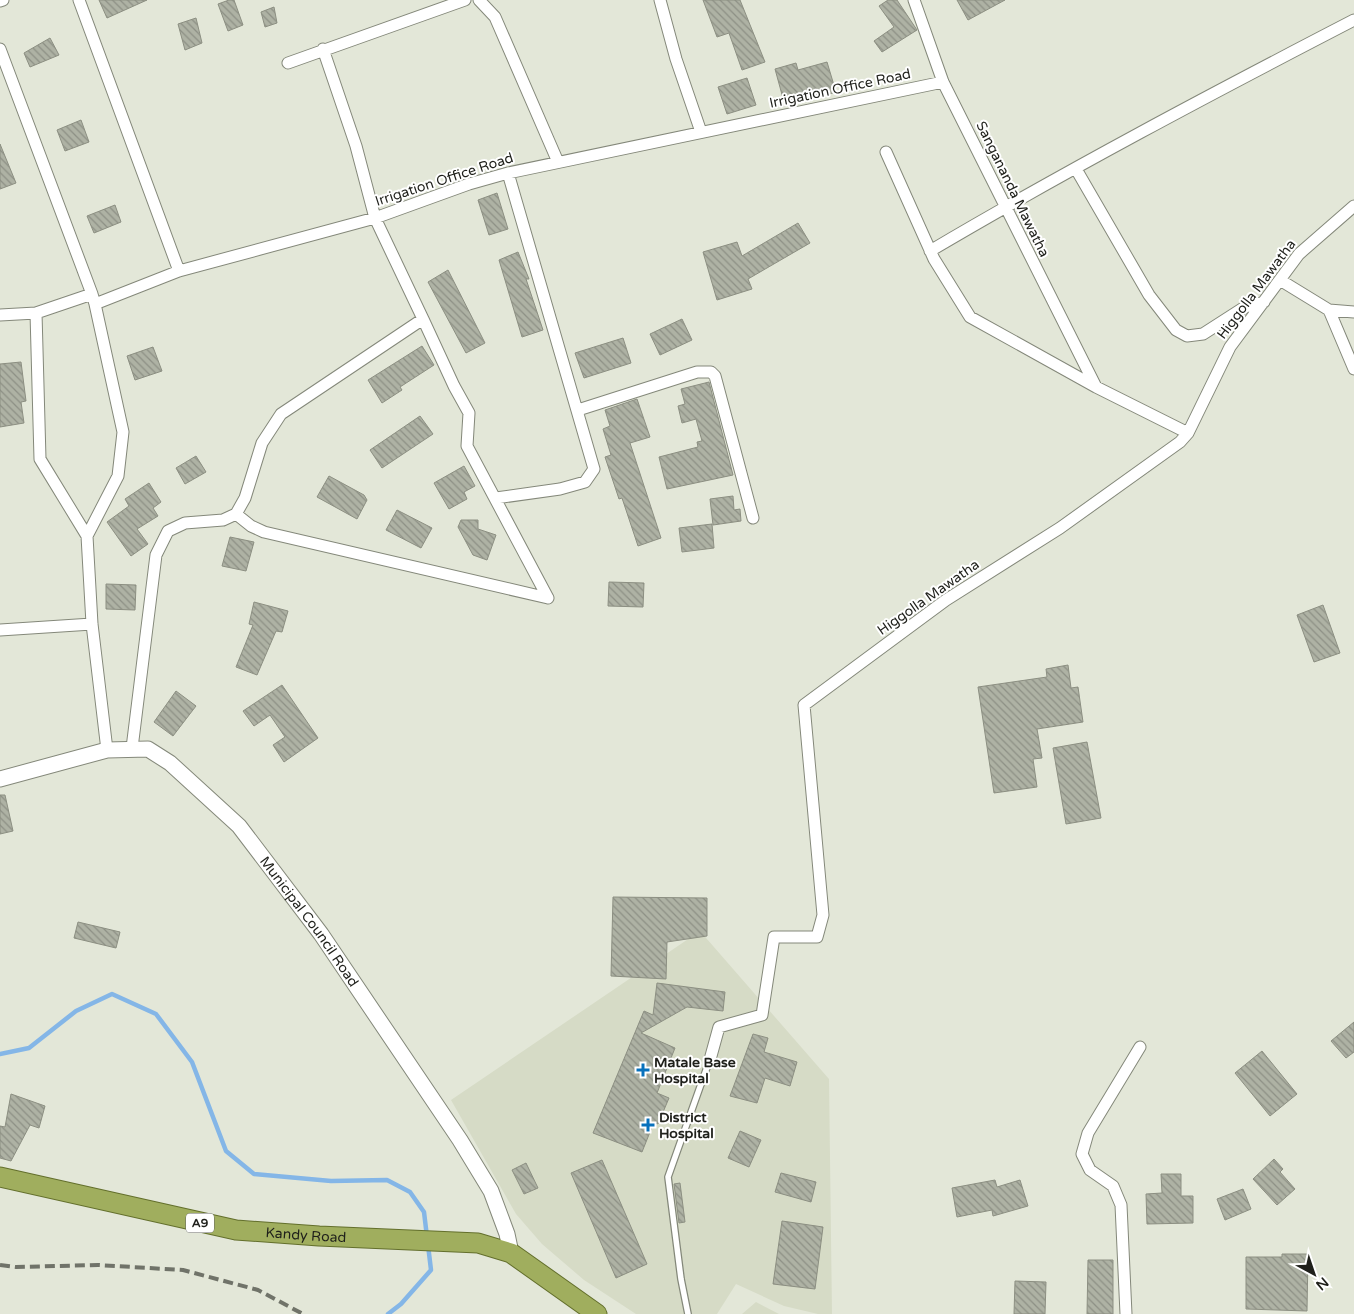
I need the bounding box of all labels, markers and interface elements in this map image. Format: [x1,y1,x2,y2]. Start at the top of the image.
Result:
street label: Irrigation Office Road [768,65,912,112]
street label: Sangananda Mawatha [972,119,1053,260]
street label: Irrigation Office Road [373,149,515,210]
street label: Higgolla Mawatha [1213,236,1299,342]
street label: Higgolla Mawatha [874,556,982,639]
street label: Municipal Council Road [256,853,362,990]
place label: Matale Base Hospital [654,1054,736,1087]
marker: Matale Base Hospital [636,1063,650,1077]
place label: District Hospital [659,1109,714,1142]
marker: District Hospital [641,1118,655,1132]
road number: A9 [186,1214,214,1232]
street label: Kandy Road [265,1224,347,1246]
north arrow [1289,1249,1339,1299]
text: N [1312,1273,1332,1294]

